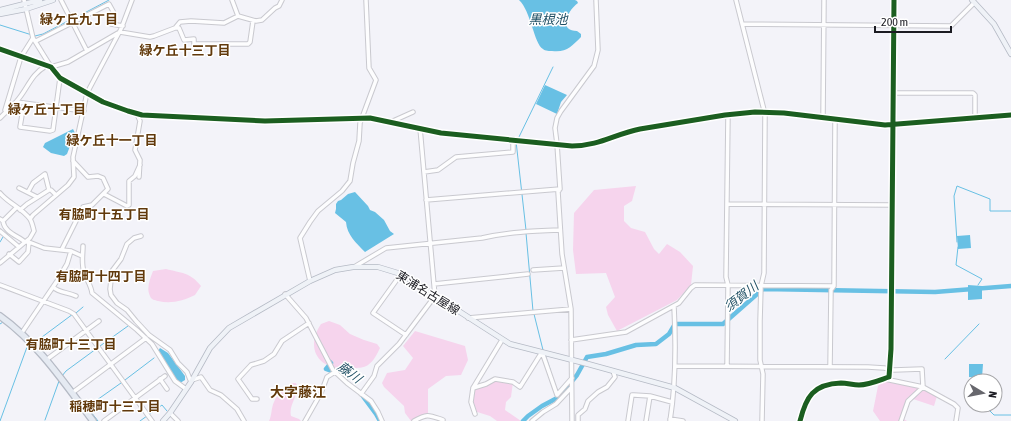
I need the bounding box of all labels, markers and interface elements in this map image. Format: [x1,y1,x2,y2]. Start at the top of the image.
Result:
scale bar [875,8,951,34]
district label: 緑ケ丘九丁目 [39,12,118,27]
water label: 黒根池 [528,12,569,27]
text: 200 m [881,15,908,29]
district label: 緑ケ丘十三丁目 [138,43,231,58]
district label: 緑ケ丘十丁目 [7,102,86,117]
district label: 緑ケ丘十一丁目 [65,133,158,148]
district label: 有脇町十五丁目 [58,207,150,222]
street label: 東浦名古屋線 [394,268,462,318]
district label: 有脇町十四丁目 [55,269,147,284]
water label: 須賀川 [721,277,763,314]
district label: 有脇町十三丁目 [25,337,117,352]
water label: 藤川 [335,359,366,387]
north arrow [963,373,1003,413]
district label: 大字藤江 [270,384,326,400]
text: N [986,390,999,399]
district label: 稲穂町十三丁目 [69,399,161,414]

